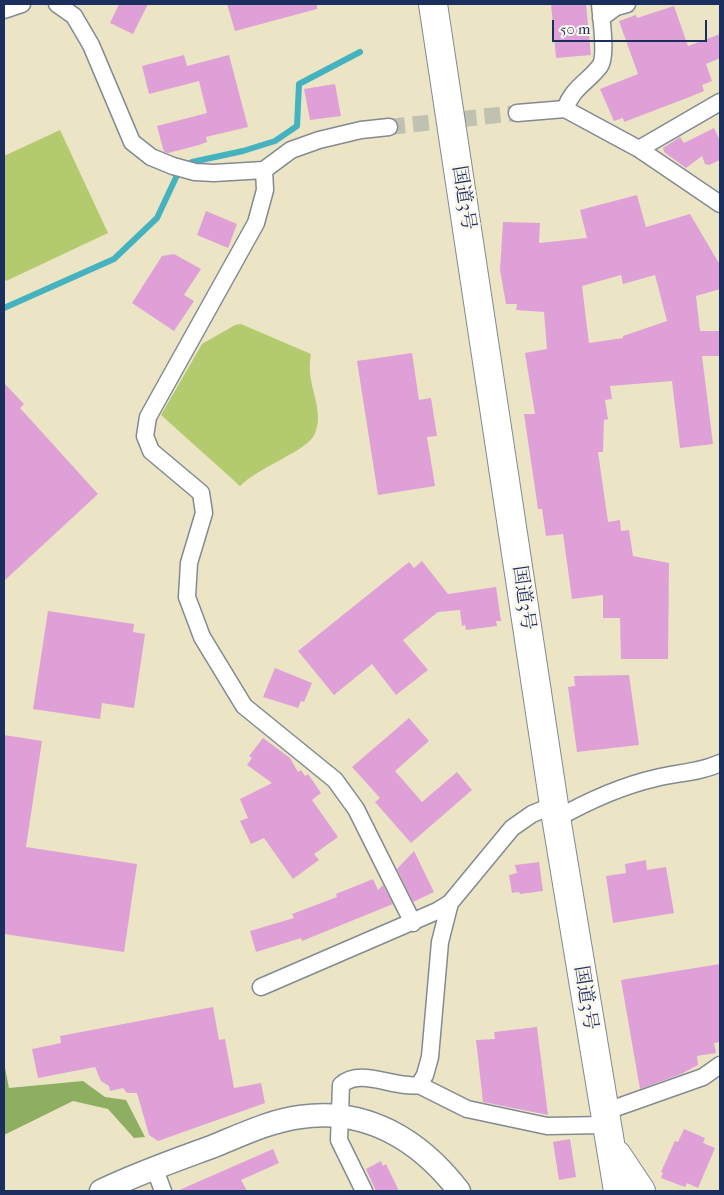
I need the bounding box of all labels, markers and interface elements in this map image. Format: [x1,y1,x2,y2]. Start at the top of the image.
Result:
scale bar [554,10,709,42]
text: 50 m [560,20,590,38]
street label: 国道3号 [447,164,479,232]
street label: 国道3号 [507,564,539,632]
street label: 国道3号 [569,964,601,1032]

